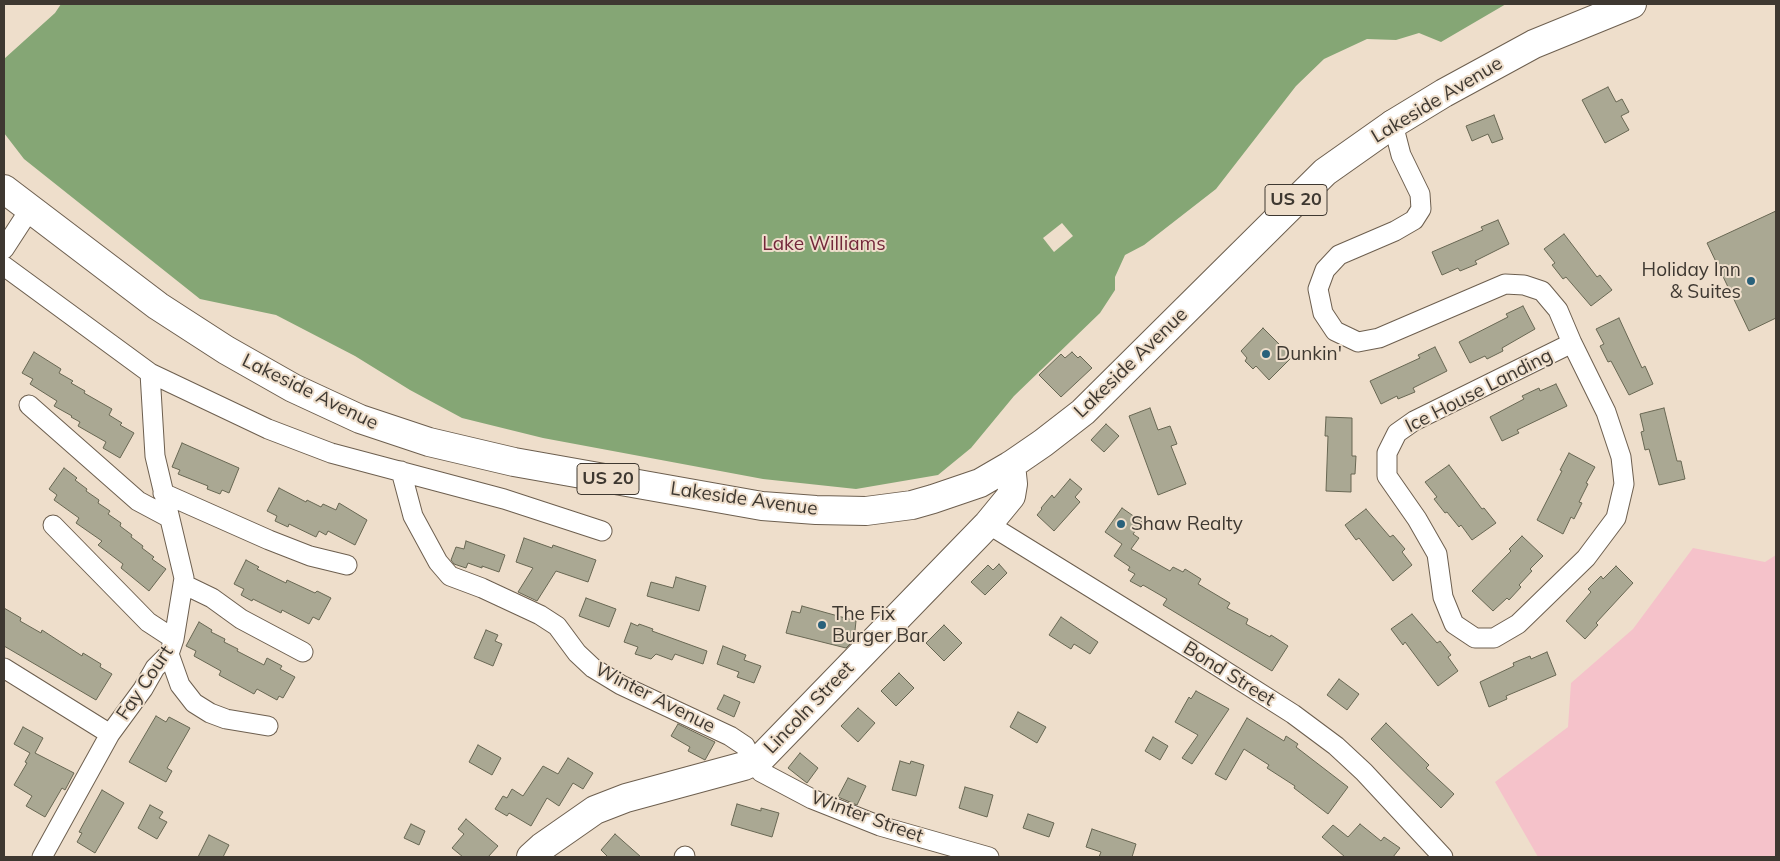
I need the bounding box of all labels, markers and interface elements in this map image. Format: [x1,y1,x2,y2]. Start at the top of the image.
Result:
street label: Lakeside Avenue [1368,52,1506,148]
road number: US 20 [1265,184,1327,216]
park label: Lake Williams [762,233,886,255]
place label: Holiday Inn & Suites [1642,259,1741,303]
marker: Holiday Inn & Suites [1745,275,1757,287]
street label: Lakeside Avenue [1070,303,1192,423]
place label: Dunkin' [1276,343,1342,365]
street label: Ice House Landing [1402,344,1556,438]
marker: Dunkin' [1260,348,1272,360]
street label: Lakeside Avenue [238,349,382,435]
road number: US 20 [577,464,639,494]
street label: Lakeside Avenue [669,477,819,521]
place label: Shaw Realty [1131,513,1243,535]
marker: Shaw Realty [1115,518,1127,530]
place label: The Fix Burger Bar [832,603,928,647]
marker: The Fix Burger Bar [816,619,828,631]
street label: Bond Street [1179,637,1279,711]
street label: Fay Court [112,641,178,725]
street label: Lincoln Street [759,657,859,759]
street label: Winter Avenue [591,658,719,738]
street label: Winter Street [808,786,926,848]

